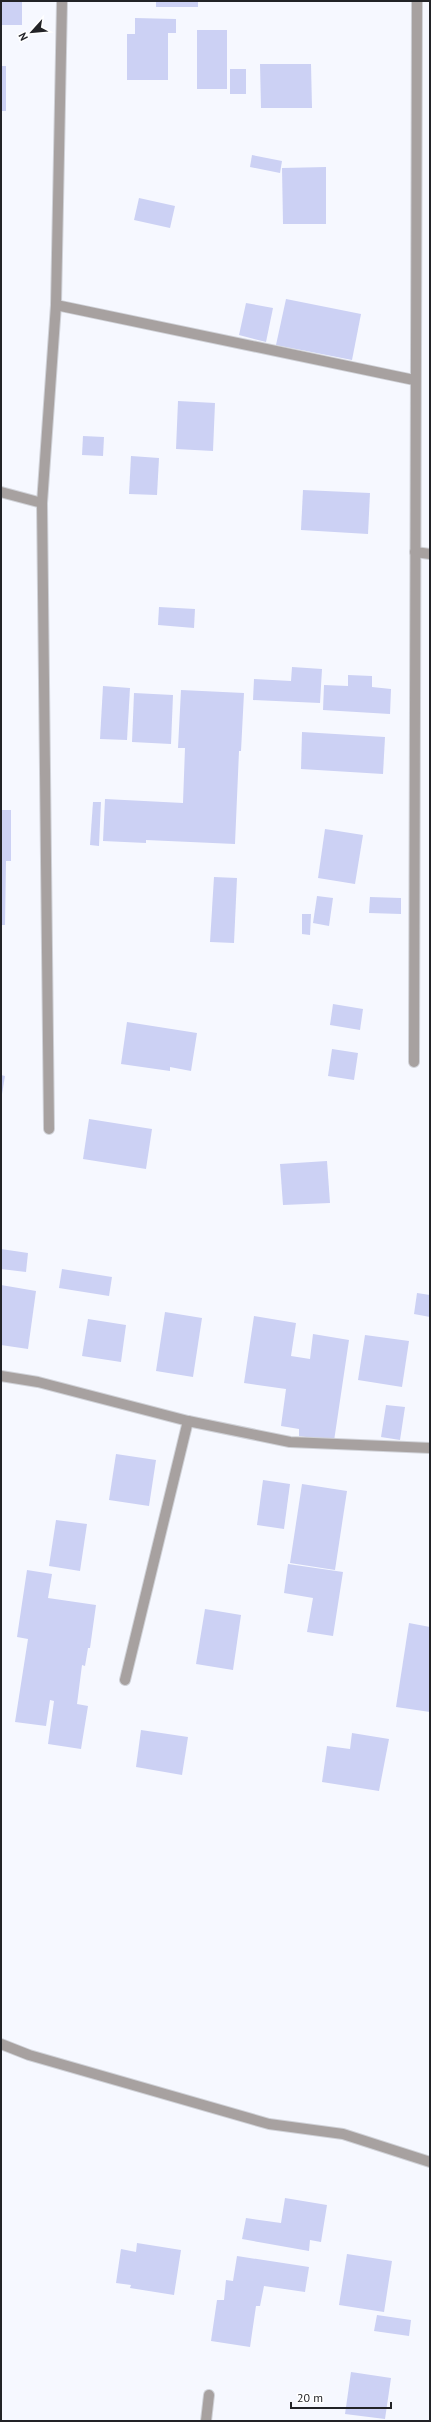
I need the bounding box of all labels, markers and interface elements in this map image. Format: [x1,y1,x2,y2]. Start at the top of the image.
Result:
north arrow [12,12,52,52]
text: N [15,30,31,43]
scale bar [291,2384,391,2410]
text: 20 m [297,2390,323,2405]

